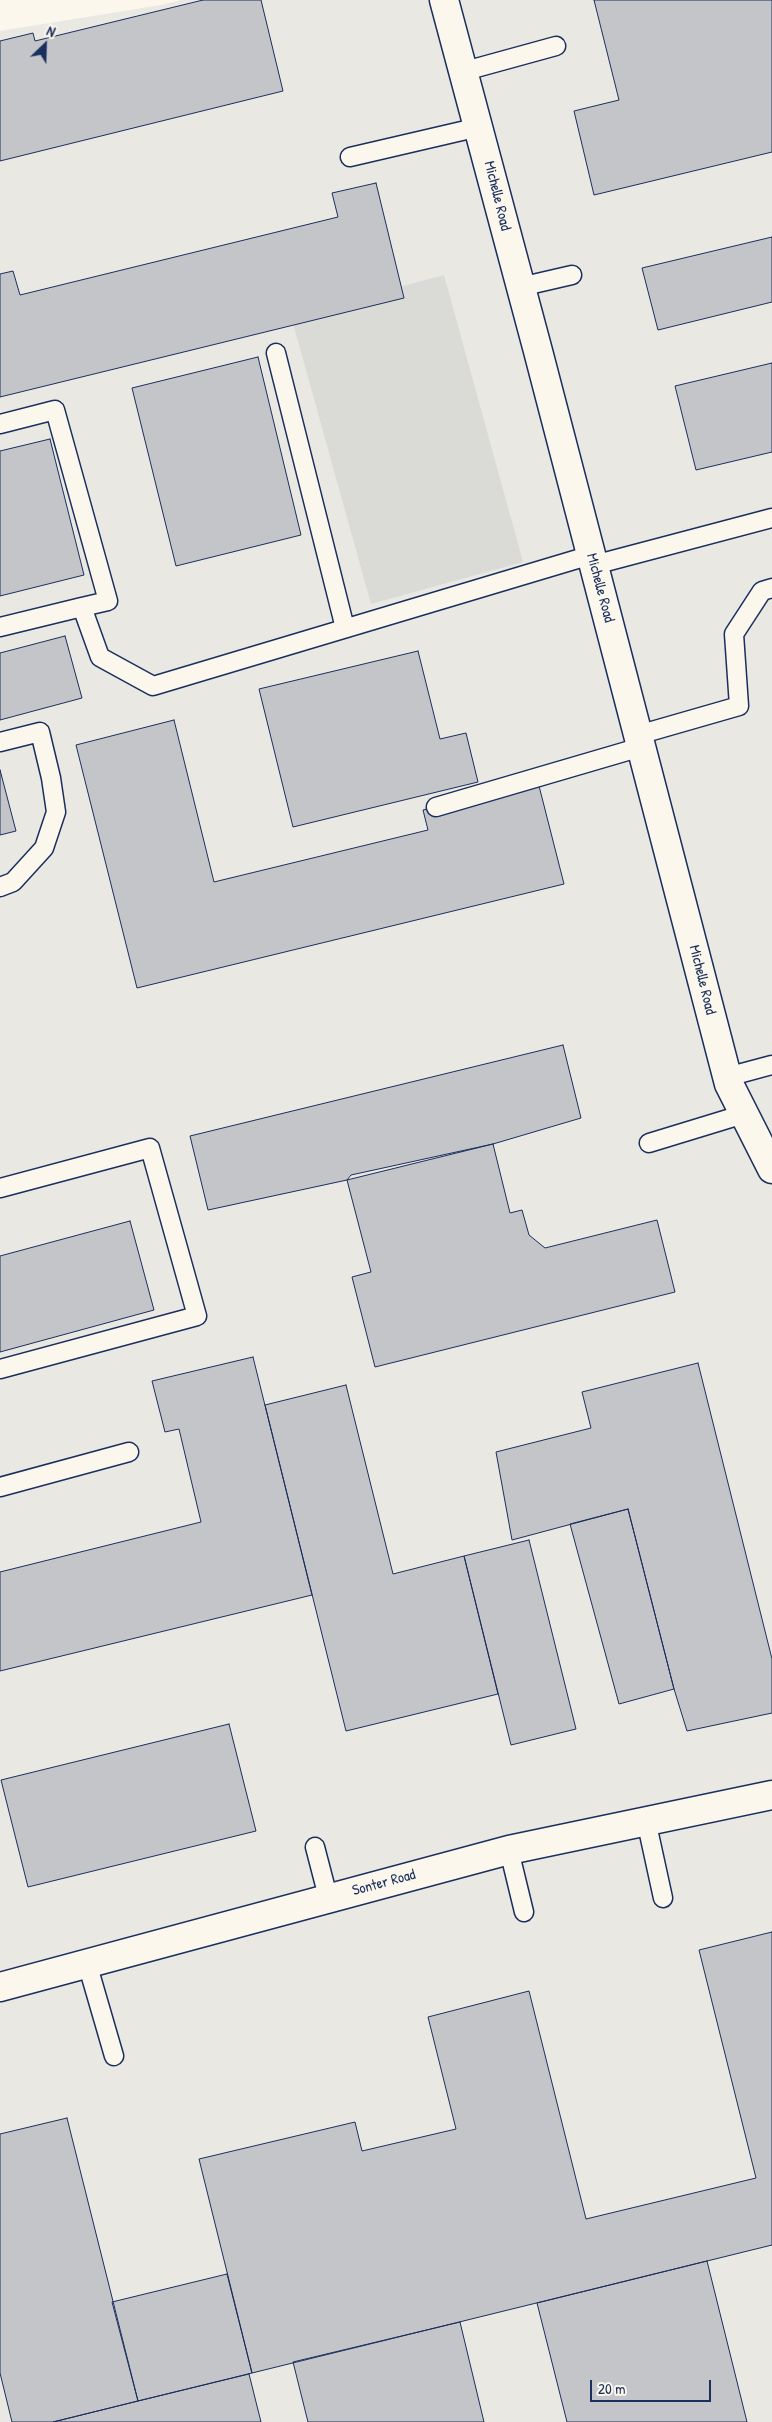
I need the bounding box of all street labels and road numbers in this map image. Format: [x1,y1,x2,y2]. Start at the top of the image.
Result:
street label: Michelle Road [480,159,514,233]
street label: Michelle Road [582,551,618,625]
street label: Michelle Road [685,943,719,1017]
street label: Sonter Road [350,1866,418,1900]

